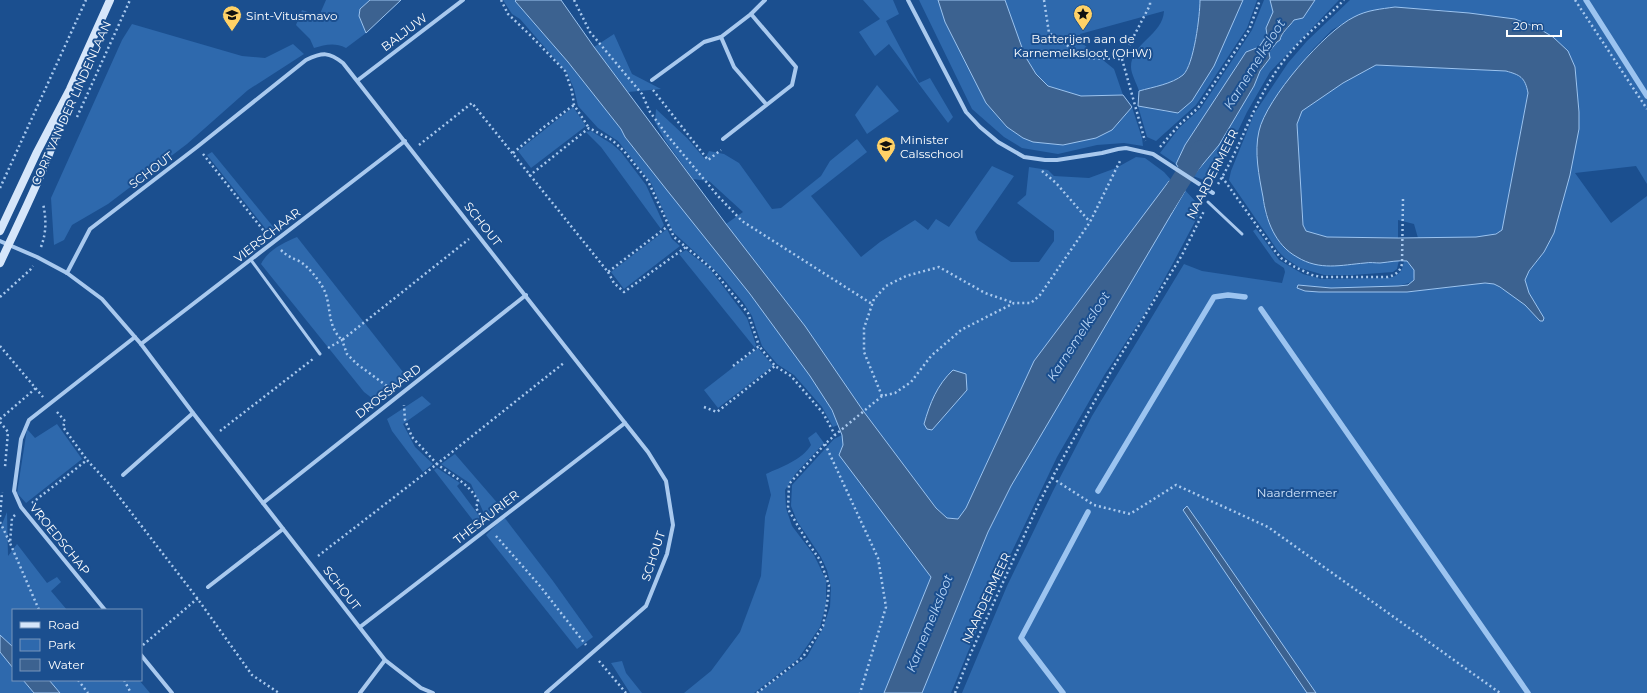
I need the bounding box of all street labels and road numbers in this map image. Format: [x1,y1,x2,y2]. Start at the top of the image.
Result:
street label: BALJUW [378,10,430,54]
street label: CORT VAN DER LINDENLAAN [28,19,114,187]
street label: NAARDERMEER [1183,126,1241,221]
street label: SCHOUT [126,148,176,192]
street label: SCHOUT [461,199,505,249]
street label: VIERSCHAAR [231,204,303,266]
street label: DROSSAARD [352,361,424,421]
street label: THESAURIER [450,487,522,547]
street label: VROEDSCHAP [27,500,93,578]
street label: SCHOUT [638,529,668,583]
street label: NAARDERMEER [958,550,1014,646]
street label: SCHOUT [320,563,364,613]

